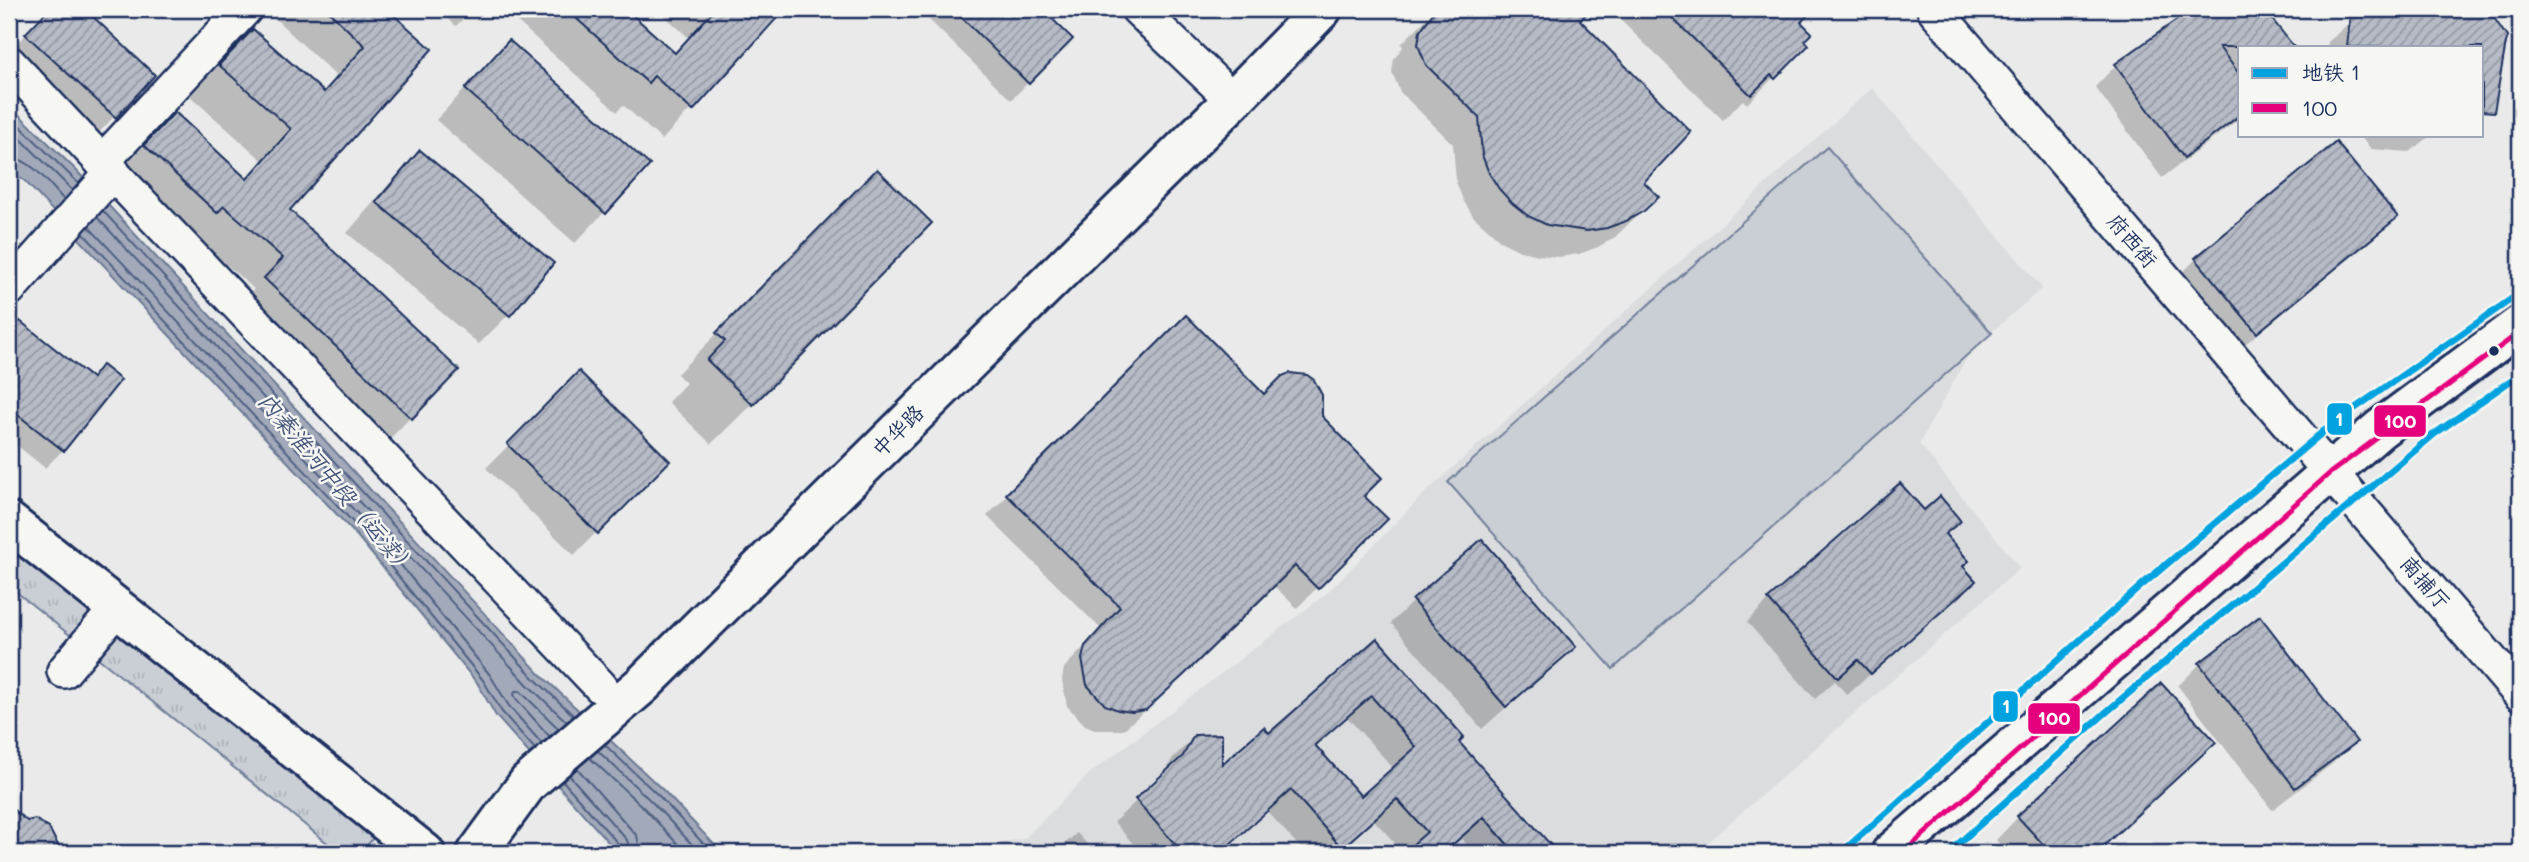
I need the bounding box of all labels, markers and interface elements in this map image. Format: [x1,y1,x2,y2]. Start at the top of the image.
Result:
legend [2238,46,2484,136]
text: 地铁 1 [2302,58,2360,85]
text: 100 [2302,94,2337,121]
street label: 府西街 [2102,207,2164,273]
unlabelled marker [2487,344,2501,358]
water label: 内秦淮河中段（运渎） [252,386,423,581]
street label: 中华路 [865,398,929,462]
line badge: 1 [2326,402,2353,436]
line badge: 100 [2373,404,2427,438]
text: 1 [2335,406,2343,431]
text: 100 [2384,408,2416,433]
street label: 南捕厅 [2395,549,2457,615]
line badge: 1 [1992,690,2019,723]
text: 1 [2002,693,2010,718]
line badge: 100 [2027,702,2081,735]
text: 100 [2038,705,2070,730]

